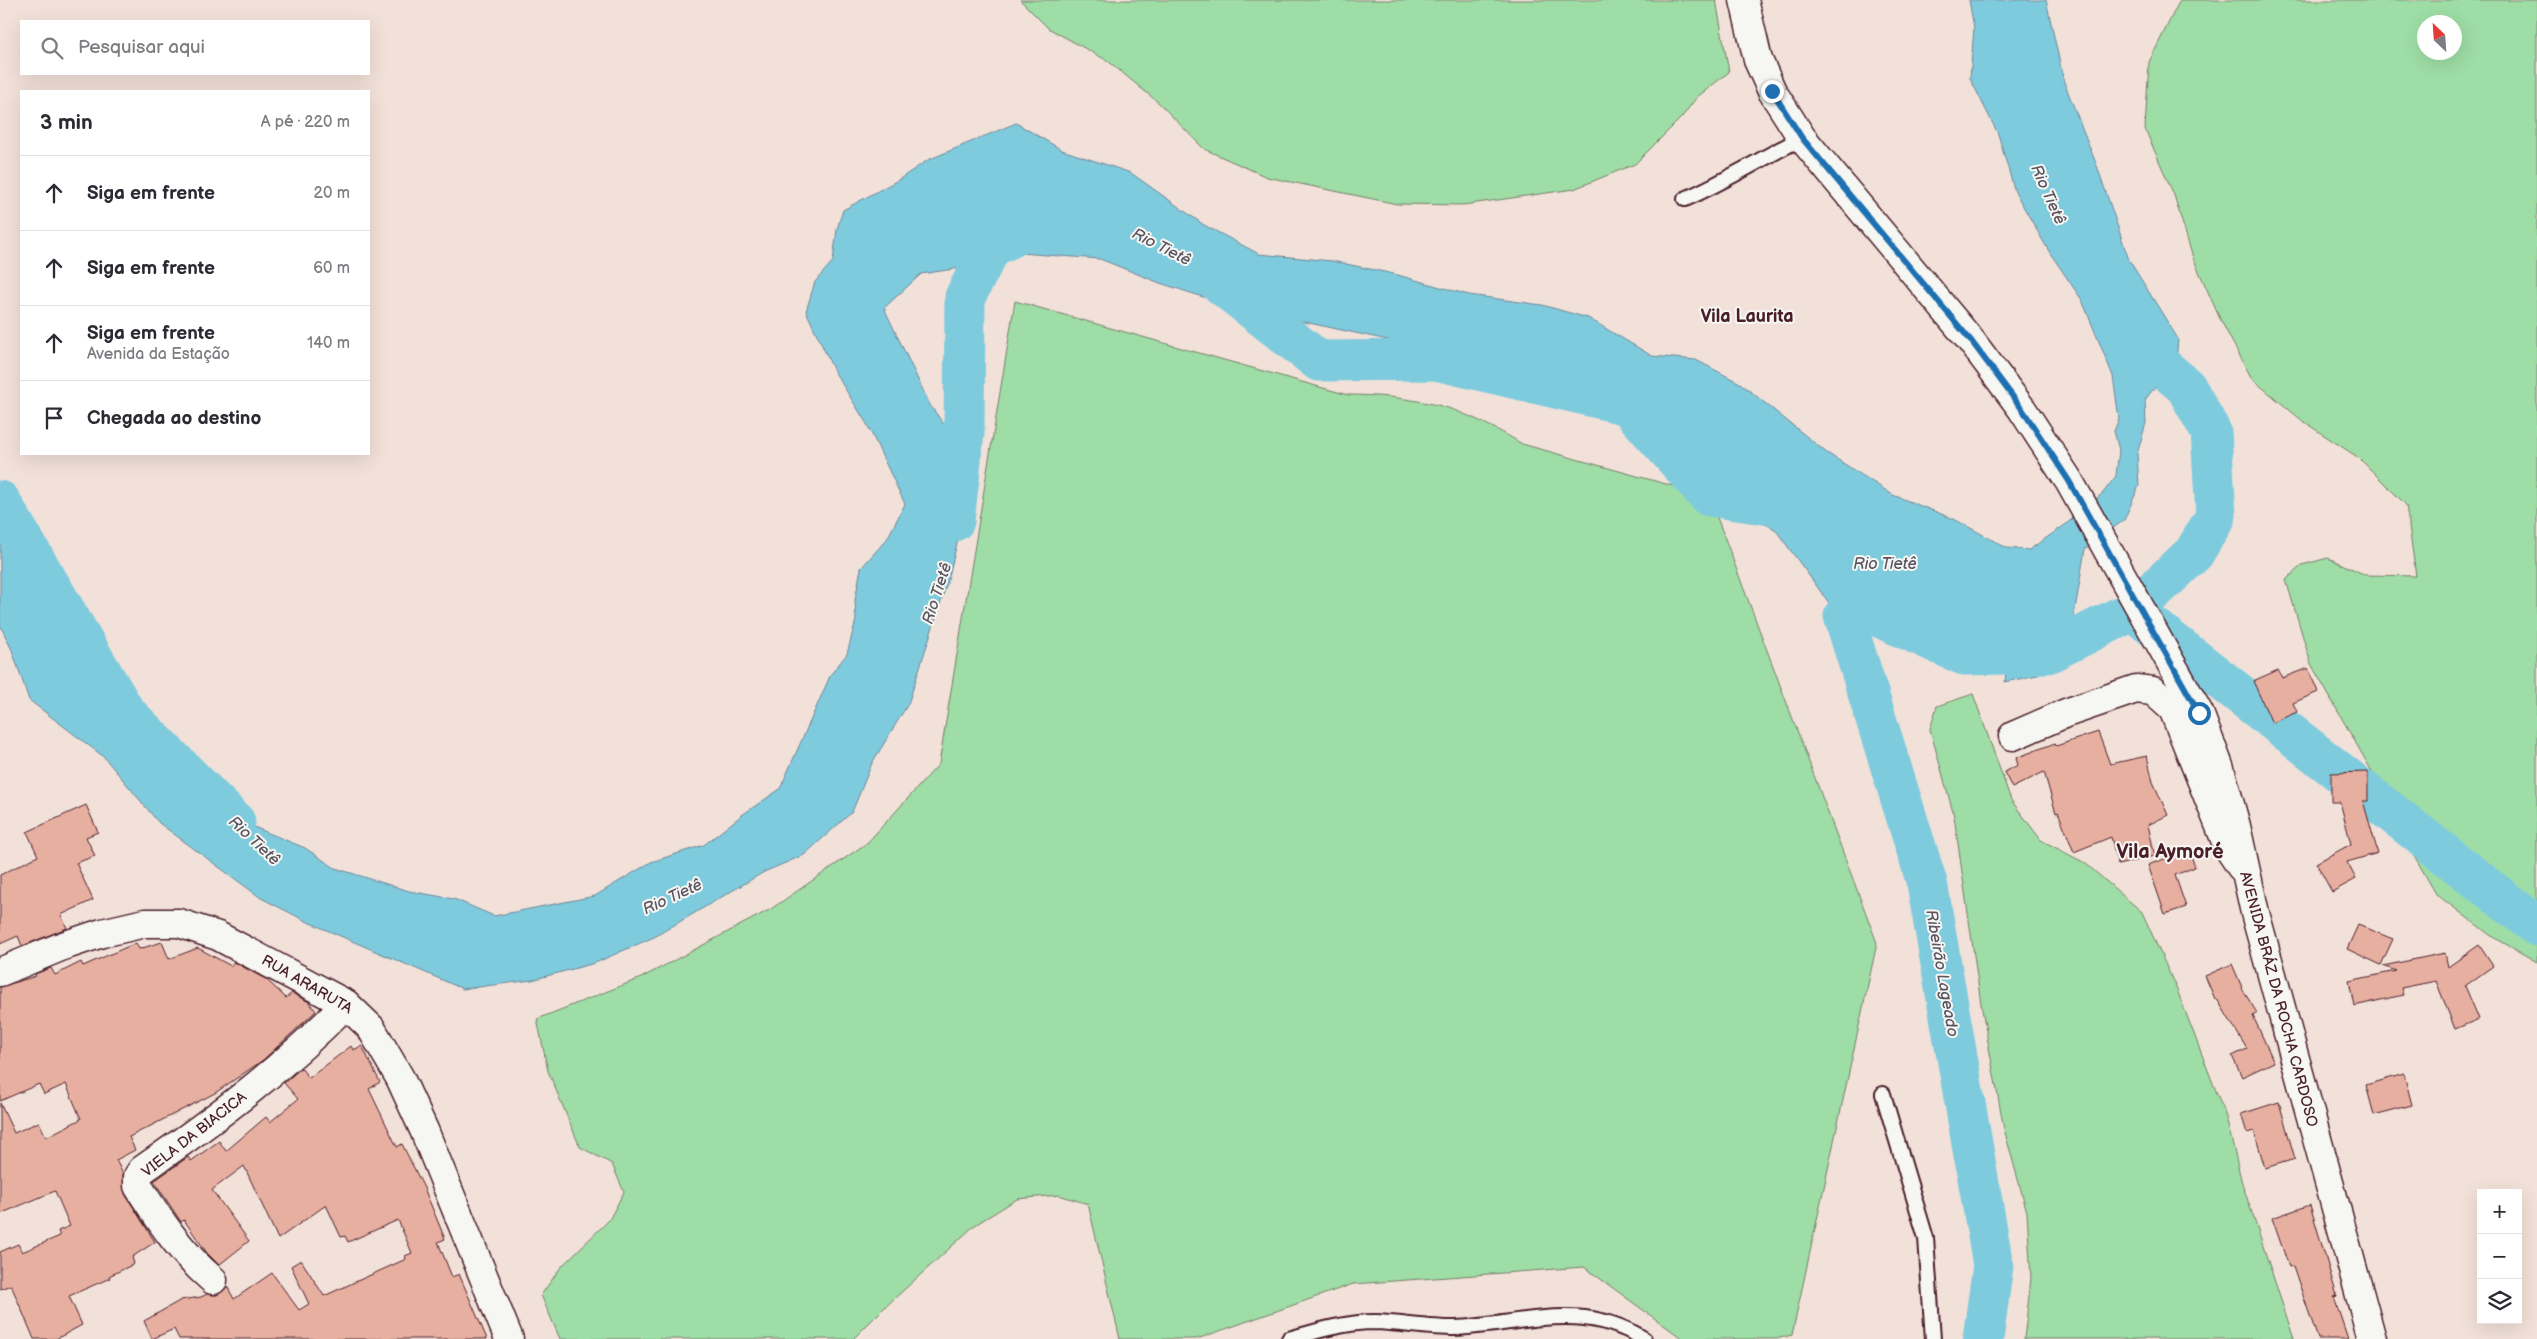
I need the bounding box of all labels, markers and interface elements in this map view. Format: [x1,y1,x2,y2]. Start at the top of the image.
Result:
north arrow [2417,15,2462,60]
search box [20,20,370,75]
icon: search [38,34,66,62]
text: Pesquisar aqui [78,36,205,59]
route end [1761,80,1784,103]
text: 3 min [40,110,93,135]
text: A pé · 220 m [261,113,350,132]
water label: Rio Tietê [2026,162,2069,227]
icon: ahead [40,179,68,207]
text: Siga em frente [87,182,215,205]
text: 20 m [314,184,350,203]
water label: Rio Tietê [1129,224,1194,270]
icon: ahead [40,254,68,282]
text: Siga em frente [87,257,215,280]
text: 60 m [313,259,350,278]
district label: Vila Laurita [1700,306,1794,327]
text: Siga em frente [87,322,215,345]
icon: ahead [40,329,68,357]
text: 140 m [307,334,350,353]
text: Avenida da Estação [87,345,230,364]
icon: arrive [40,404,68,432]
text: Chegada ao destino [87,407,261,430]
water label: Rio Tietê [1853,555,1917,574]
water label: Rio Tietê [919,560,956,627]
route start [2188,702,2211,725]
water label: Rio Tietê [224,813,284,870]
district label: Vila Aymoré [2116,840,2224,864]
street label: AVENIDA BRÁZ DA ROCHA CARDOSO [2235,869,2322,1129]
water label: Rio Tietê [640,875,705,919]
water label: Ribeirão Lageado [1921,908,1962,1038]
street label: RUA ARARUTA [258,951,356,1019]
street label: VIELA DA BIACICA [138,1087,251,1181]
map controls [2477,1189,2522,1324]
button: + [2477,1189,2522,1234]
button: − [2477,1234,2522,1279]
button: layers [2477,1279,2522,1324]

